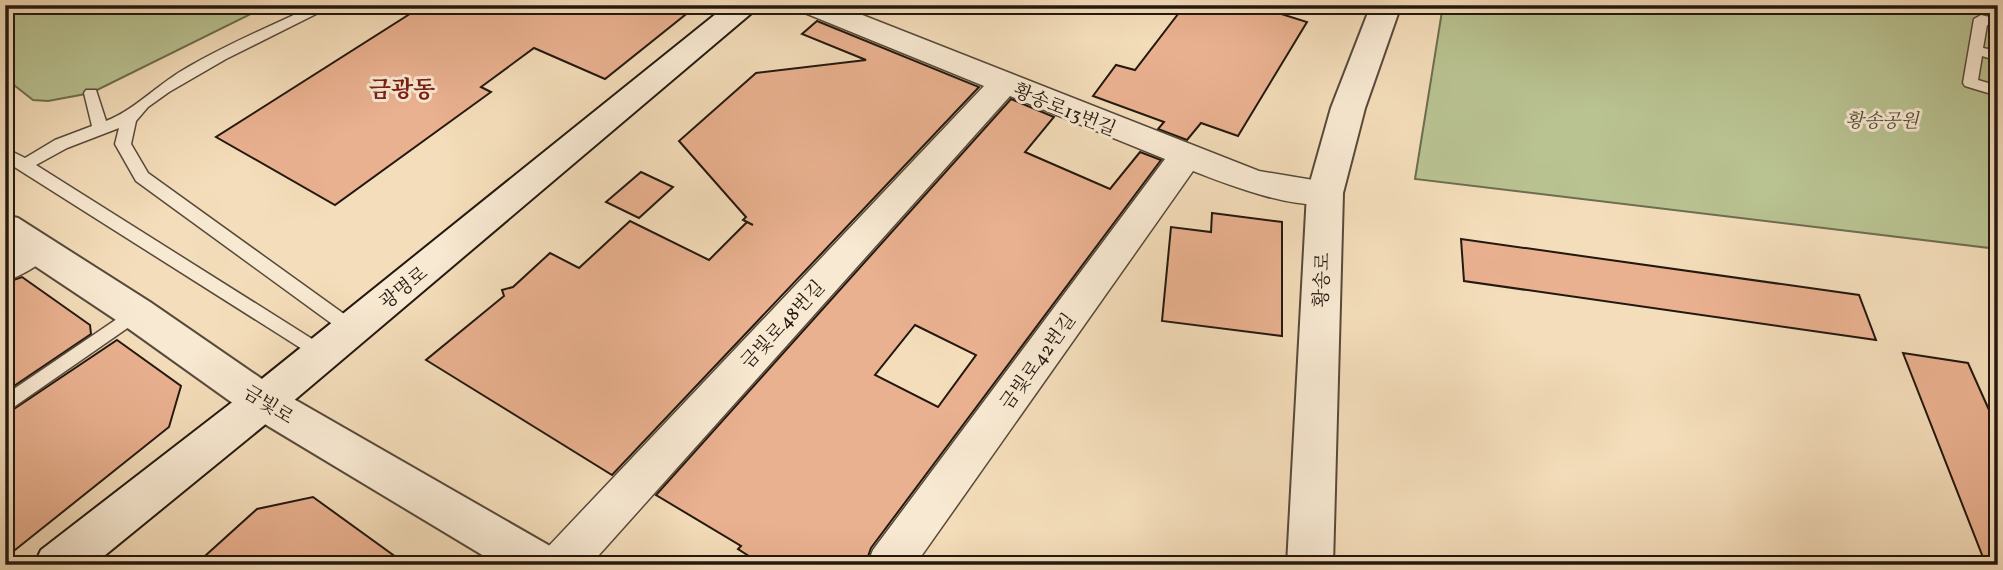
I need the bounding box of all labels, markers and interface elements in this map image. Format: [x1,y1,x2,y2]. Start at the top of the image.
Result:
district label: 금광동 [369,75,435,107]
street label: 황송로13번길 [1009,78,1120,143]
park label: 황송공원 [1845,109,1920,135]
street label: 황송로 [1309,252,1337,308]
street label: 광명로 [375,261,434,316]
street label: 금빛로48번길 [736,275,831,375]
street label: 금빛로42번길 [995,309,1082,416]
street label: 금빛로 [238,380,298,431]

